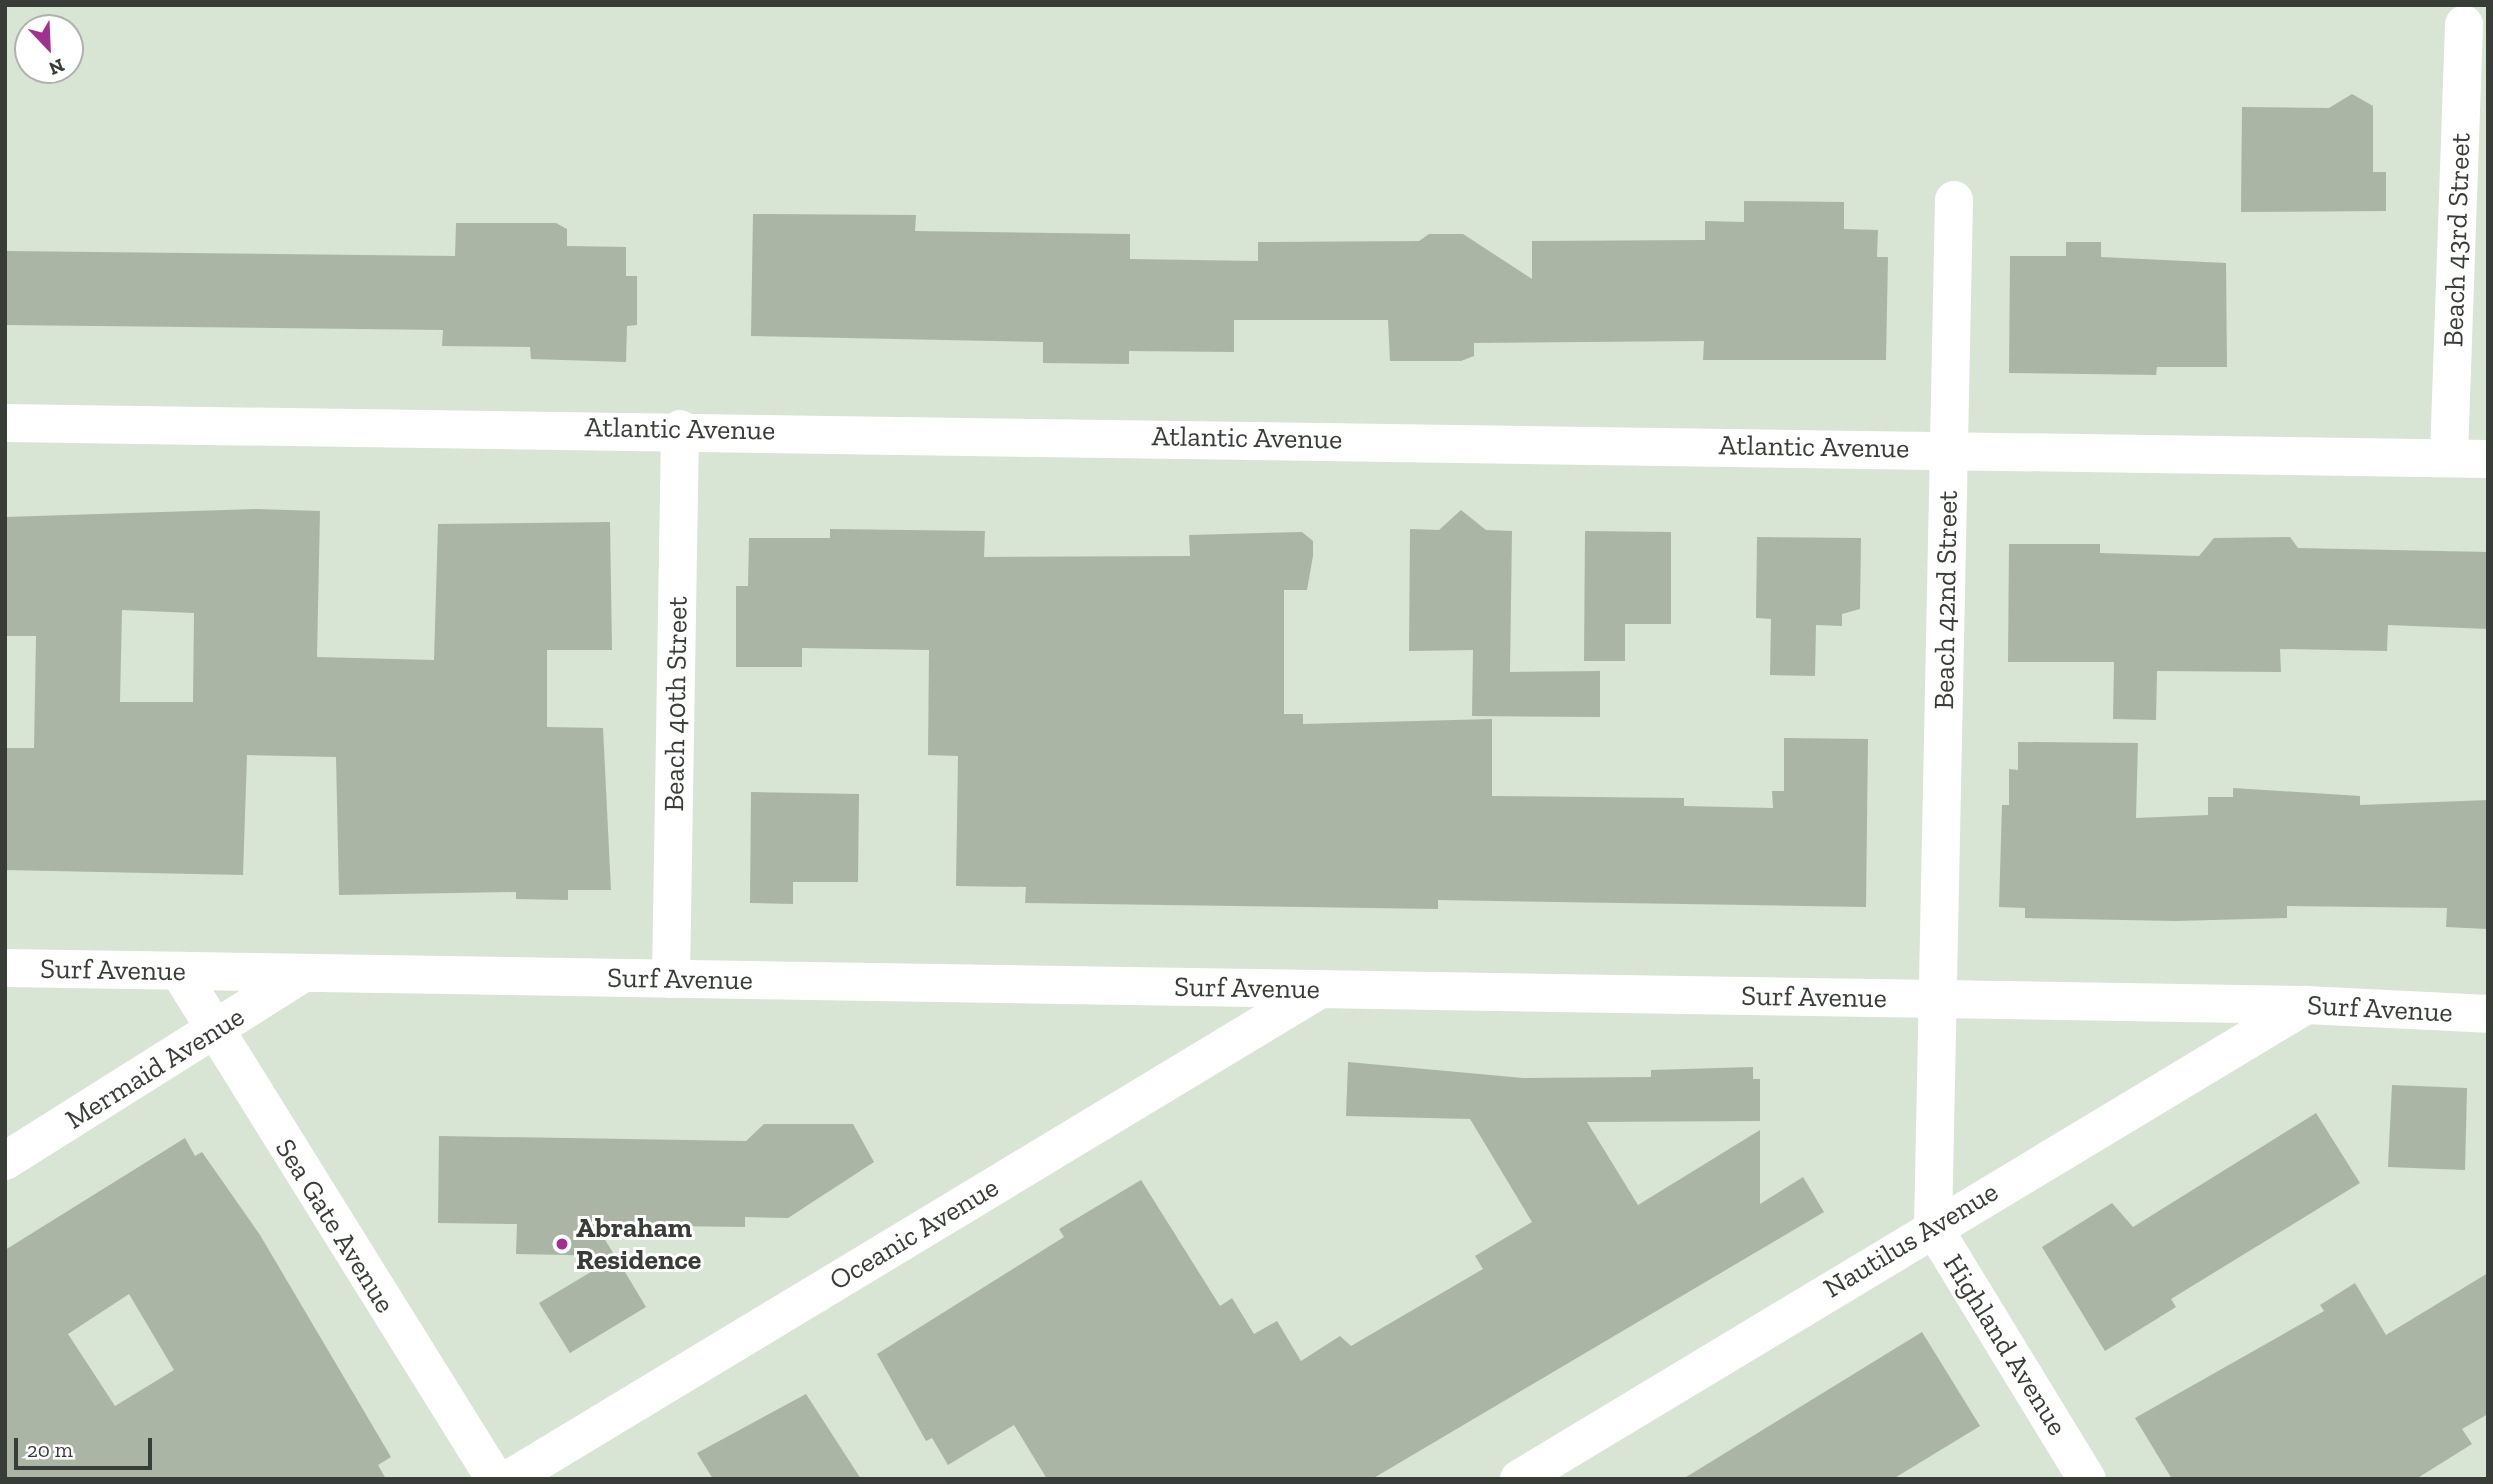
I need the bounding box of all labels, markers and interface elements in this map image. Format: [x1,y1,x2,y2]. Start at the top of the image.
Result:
north arrow [14,14,84,84]
text: N [45,54,68,80]
street label: Beach 43rd Street [2436,132,2478,348]
street label: Atlantic Avenue [584,411,776,447]
street label: Atlantic Avenue [1151,420,1343,456]
street label: Atlantic Avenue [1718,429,1910,465]
street label: Beach 42nd Street [1927,490,1965,710]
street label: Beach 40th Street [657,596,695,812]
street label: Surf Avenue [40,952,186,988]
street label: Surf Avenue [607,961,753,997]
street label: Surf Avenue [1174,970,1320,1006]
street label: Surf Avenue [1741,979,1887,1015]
street label: Surf Avenue [2306,988,2454,1030]
street label: Mermaid Avenue [59,999,251,1137]
street label: Sea Gate Avenue [268,1133,402,1319]
street label: Oceanic Avenue [823,1170,1005,1298]
street label: Nautilus Avenue [1818,1175,2004,1305]
place label: Abraham Residence [576,1211,701,1277]
marker: Abraham Residence [554,1236,570,1252]
street label: Highland Avenue [1936,1248,2074,1442]
scale bar [18,1424,156,1468]
text: 20 m [27,1437,73,1462]

